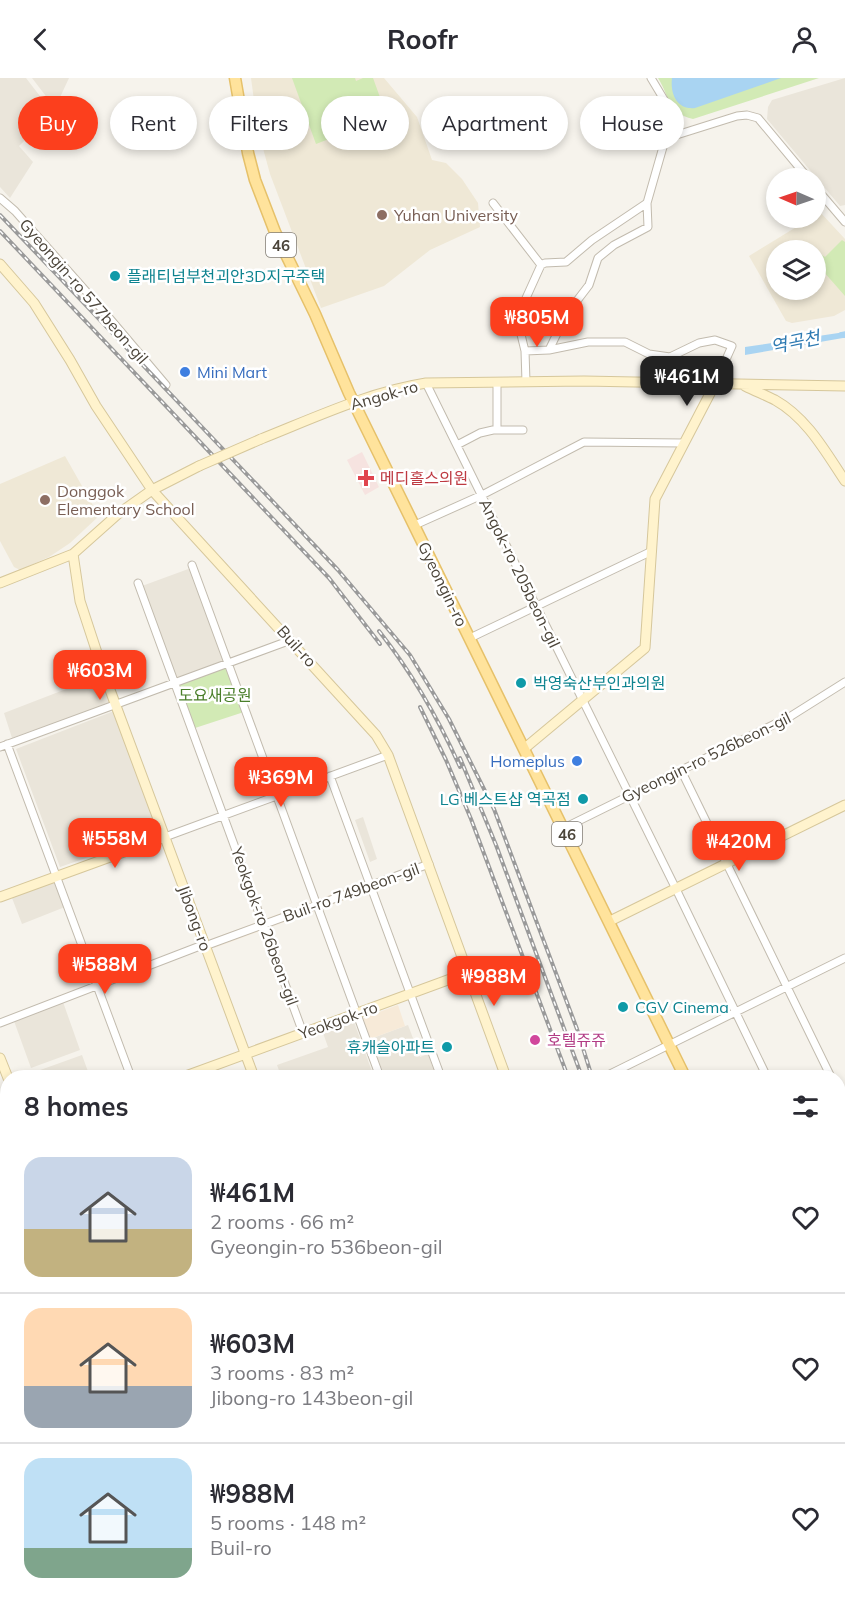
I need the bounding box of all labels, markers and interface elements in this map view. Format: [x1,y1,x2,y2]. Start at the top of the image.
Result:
text: Roofr [387,22,458,56]
icon: back [24,23,57,56]
icon: person [788,23,821,56]
chip: Buy [18,96,98,150]
chip: Rent [110,96,197,150]
chip: Filters [209,96,309,150]
chip: New [321,96,409,150]
chip: Apartment [421,96,568,150]
chip: House [580,96,684,150]
north arrow [766,168,826,228]
map controls [766,168,826,300]
place label: Yuhan University [393,205,518,225]
marker: Yuhan University [375,208,389,222]
street label: Gyeongin-ro 577beon-gil [15,214,153,368]
road number: 46 [266,233,296,257]
button: layers [766,240,826,300]
place label: 플래티넘부천괴안3D지구주택 [127,266,325,286]
marker: 플래티넘부천괴안3D지구주택 [108,269,122,283]
pin: ₩805M [495,297,579,348]
text: ₩805M [504,304,570,329]
water label: 역곡천 [768,325,824,358]
pin: ₩461M [645,356,729,407]
place label: Mini Mart [197,362,267,382]
text: ₩461M [654,363,720,388]
marker: Mini Mart [178,365,192,379]
street label: Angok-ro [348,376,420,414]
place label: 메디홀스의원 [380,468,468,488]
marker: 메디홀스의원 [357,469,375,487]
place label: Donggok Elementary School [57,481,195,519]
marker: Donggok Elementary School [38,493,52,507]
street label: Angok-ro 205beon-gil [475,495,565,651]
street label: Gyeongin-ro [414,538,472,630]
street label: Buil-ro [273,621,321,671]
pin: ₩603M [58,650,142,701]
text: ₩603M [67,657,133,682]
place label: 박영숙산부인과의원 [533,673,665,693]
marker: 박영숙산부인과의원 [514,676,528,690]
park label: 도요새공원 [178,685,252,705]
street label: Gyeongin-ro 526beon-gil [618,707,794,807]
place label: Homeplus [490,751,565,771]
marker: Homeplus [570,754,584,768]
pin: ₩369M [239,757,323,808]
text: ₩369M [248,764,314,789]
place label: LG 베스트샵 역곡점 [440,789,571,809]
marker: LG 베스트샵 역곡점 [576,792,590,806]
pin: ₩558M [73,818,157,869]
pin: ₩420M [697,821,781,872]
road number: 46 [552,822,582,846]
text: ₩558M [82,825,148,850]
text: ₩420M [706,828,772,853]
street label: Yeokgok-ro 26beon-gil [227,843,303,1008]
street label: Buil-ro 749beon-gil [280,858,422,926]
street label: Jibong-ro [174,882,216,954]
pin: ₩588M [63,944,147,995]
text: ₩588M [72,951,138,976]
pin: ₩988M [452,956,536,1007]
text: ₩988M [461,963,527,988]
street label: Yeokgok-ro [295,996,380,1044]
place label: CGV Cinema [635,997,729,1017]
marker: CGV Cinema [616,1000,630,1014]
place label: 호텔쥬쥬 [547,1030,606,1050]
marker: 호텔쥬쥬 [528,1033,542,1047]
place label: 휴캐슬아파트 [347,1037,435,1057]
marker: 휴캐슬아파트 [440,1040,454,1054]
text: 8 homes [24,1090,128,1123]
icon: filters [789,1090,822,1123]
text: ₩461M [210,1176,295,1209]
icon: home [72,1181,144,1253]
icon: heart [789,1201,822,1234]
text: 2 rooms · 66 m² [210,1209,354,1234]
text: Gyeongin-ro 536beon-gil [210,1234,442,1259]
text: ₩603M [210,1327,295,1360]
icon: home [72,1332,144,1404]
icon: heart [789,1352,822,1385]
text: 3 rooms · 83 m² [210,1360,354,1385]
text: Jibong-ro 143beon-gil [210,1385,413,1410]
text: ₩988M [210,1477,295,1510]
icon: home [72,1482,144,1554]
icon: heart [789,1502,822,1535]
text: 5 rooms · 148 m² [210,1510,366,1535]
text: Buil-ro [210,1535,272,1560]

